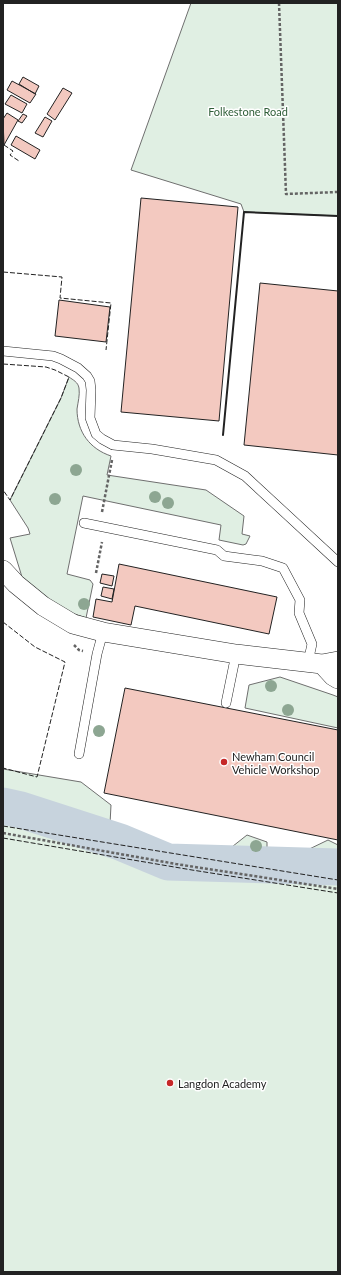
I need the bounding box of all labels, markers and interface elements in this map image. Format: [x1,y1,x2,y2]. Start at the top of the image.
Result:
park label: Folkestone Road [208,105,288,118]
place label: Newham Council Vehicle Workshop [232,750,319,776]
marker: Newham Council Vehicle Workshop [219,757,229,767]
place label: Langdon Academy [178,1077,267,1090]
marker: Langdon Academy [165,1078,175,1088]

